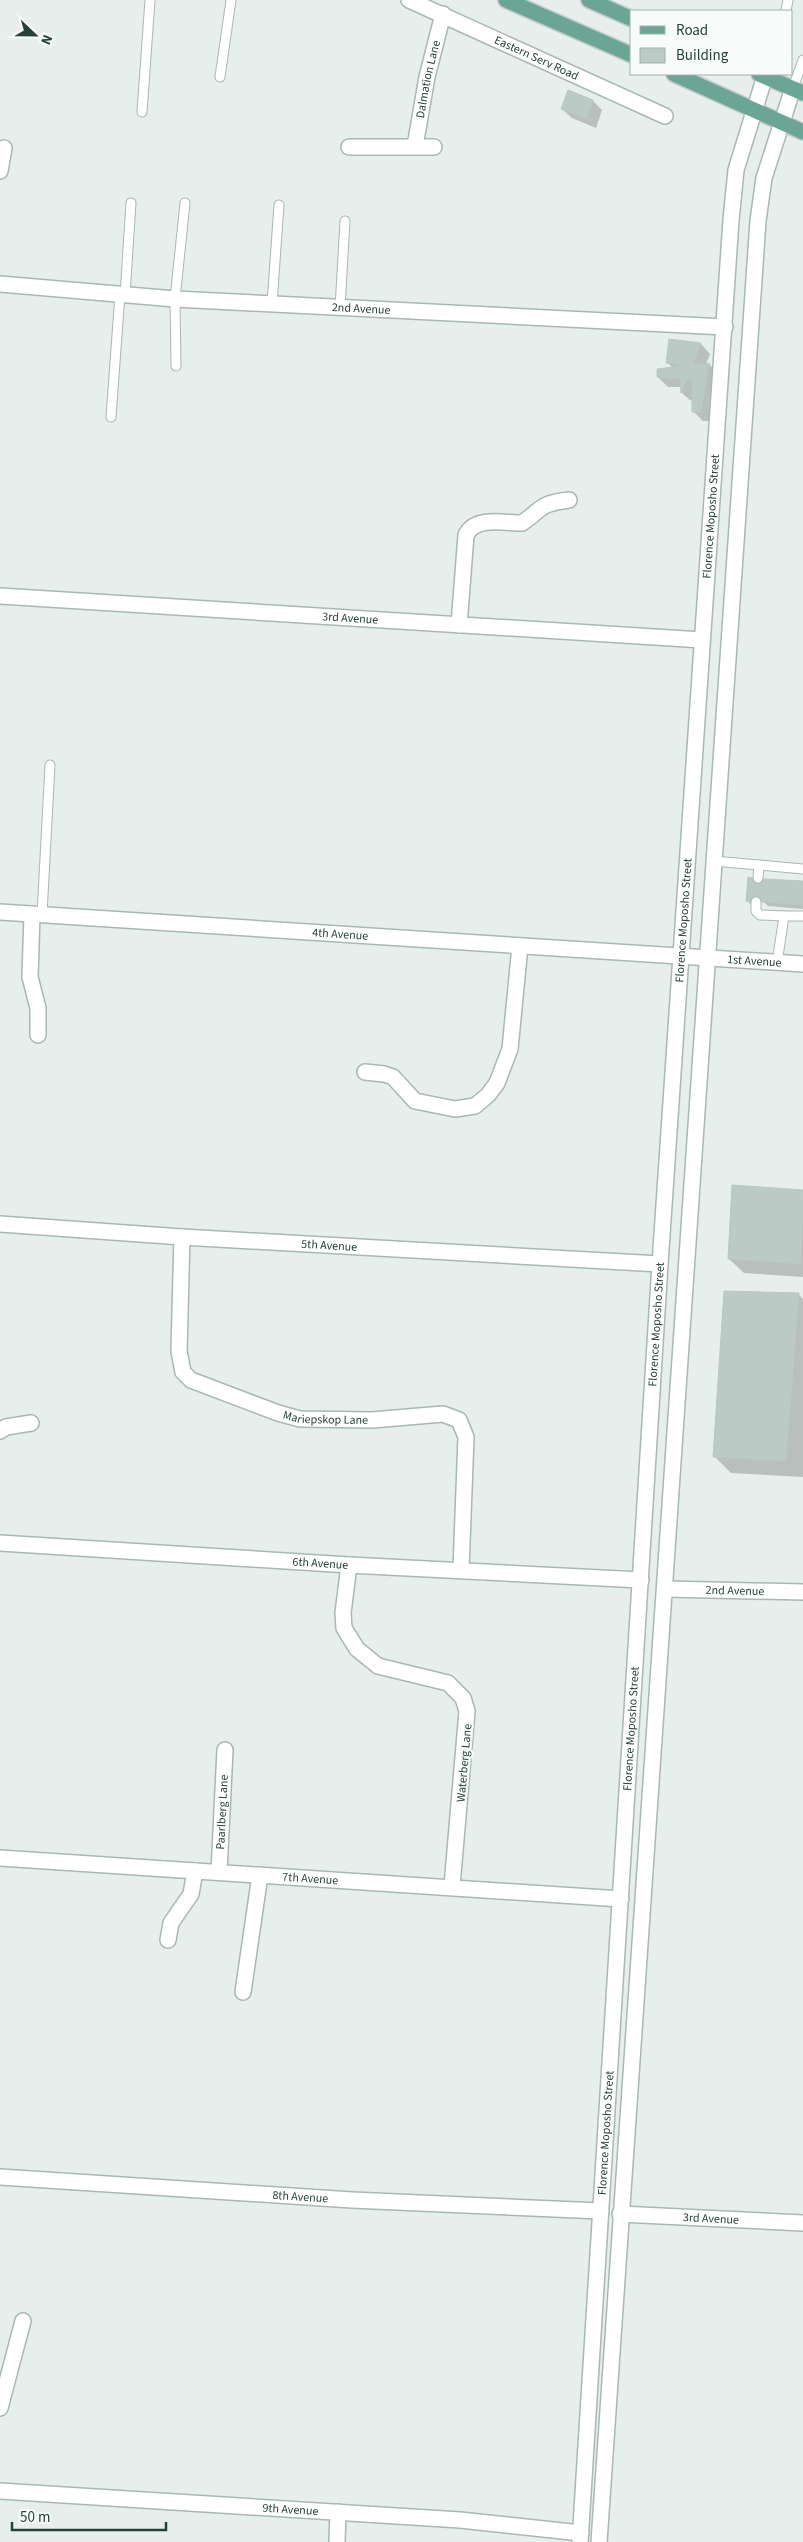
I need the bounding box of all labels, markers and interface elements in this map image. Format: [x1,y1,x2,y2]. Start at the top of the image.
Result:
north arrow [10,10,60,60]
legend [630,10,793,75]
text: Road [676,20,708,41]
text: N [35,31,57,48]
street label: Eastern Serv Road [491,32,581,85]
street label: Dalmation Lane [412,39,445,120]
text: Building [676,45,729,66]
street label: 2nd Avenue [331,299,391,319]
street label: Florence Moposho Street [699,454,724,579]
street label: 3rd Avenue [322,608,379,629]
street label: Florence Moposho Street [671,858,697,983]
street label: 4th Avenue [312,924,369,945]
street label: 1st Avenue [727,951,782,972]
street label: 5th Avenue [301,1236,358,1256]
street label: Florence Moposho Street [644,1262,669,1387]
street label: Mariepskop Lane [281,1407,368,1429]
street label: 6th Avenue [292,1553,349,1574]
street label: 2nd Avenue [705,1582,765,1600]
street label: Florence Moposho Street [619,1666,644,1791]
street label: Waterberg Lane [453,1723,476,1803]
street label: Paarlberg Lane [212,1774,233,1850]
street label: 7th Avenue [282,1869,339,1889]
street label: Florence Moposho Street [594,2070,618,2196]
street label: 8th Avenue [272,2187,329,2207]
street label: 3rd Avenue [682,2209,739,2229]
scale bar [12,2500,166,2532]
street label: 9th Avenue [262,2500,319,2520]
text: 50 m [20,2507,50,2528]

